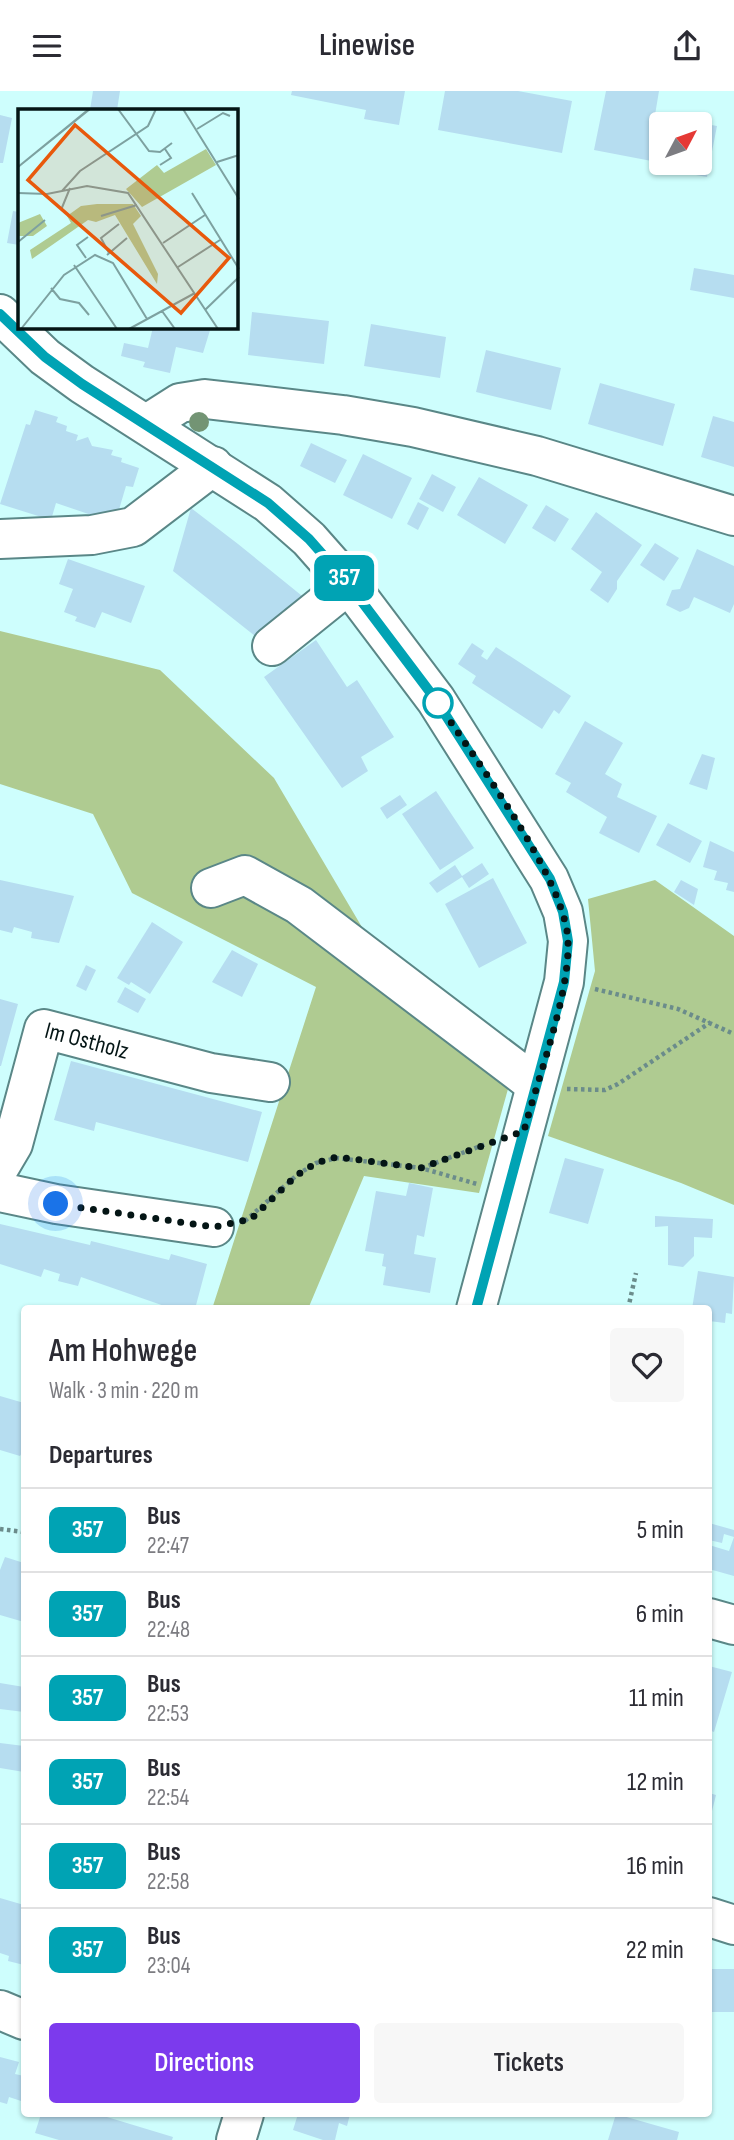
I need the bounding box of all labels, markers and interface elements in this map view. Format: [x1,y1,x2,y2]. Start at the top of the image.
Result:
text: Linewise [319,26,415,65]
icon: menu [28,27,66,65]
icon: share [668,27,706,65]
inset map [18,109,238,329]
north arrow [649,112,712,175]
map controls [649,112,712,175]
line badge: 357 [304,555,384,601]
text: 357 [328,563,360,592]
unlabelled marker [423,688,453,718]
street label: Im Ostholz [42,1015,132,1065]
your location [38,1186,73,1221]
button: heart [610,1328,684,1402]
text: Am Hohwege [49,1331,197,1371]
text: Walk · 3 min · 220 m [49,1377,199,1405]
text: Departures [49,1440,153,1471]
text: Bus [147,1501,181,1532]
text: 357 [72,1515,103,1544]
text: 5 min [637,1515,684,1546]
text: 22:47 [147,1532,189,1560]
text: Bus [147,1585,181,1616]
text: 357 [72,1599,103,1628]
text: 6 min [636,1599,684,1630]
text: 22:48 [147,1616,190,1644]
text: Bus [147,1669,181,1700]
text: 357 [72,1683,103,1712]
text: 11 min [629,1683,684,1714]
text: 22:53 [147,1700,189,1728]
text: Bus [147,1753,181,1784]
text: 357 [72,1767,103,1796]
text: 12 min [627,1767,684,1798]
text: 22:54 [147,1784,189,1812]
text: Bus [147,1837,181,1868]
text: 357 [72,1851,103,1880]
text: 16 min [627,1851,684,1882]
text: 22:58 [147,1868,190,1896]
text: Bus [147,1921,181,1952]
text: 357 [72,1935,103,1964]
text: 22 min [626,1935,684,1966]
text: 23:04 [147,1952,190,1980]
button: Directions [49,2023,360,2103]
button: Tickets [374,2023,684,2103]

